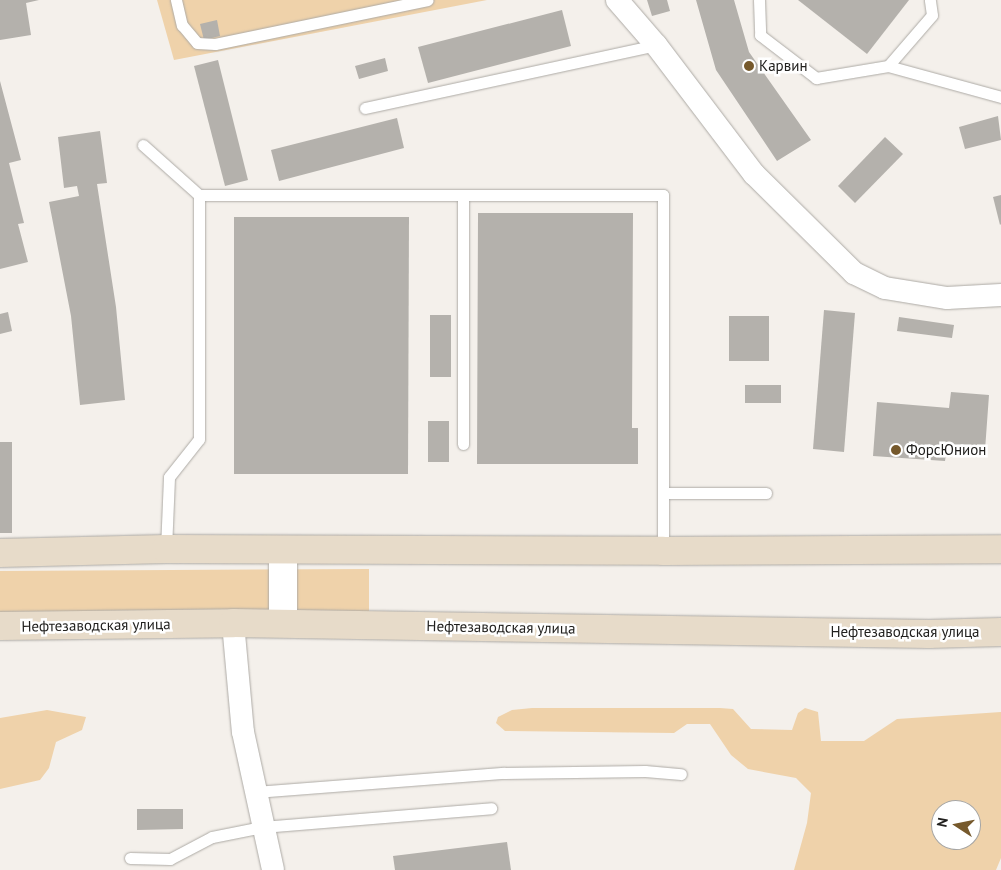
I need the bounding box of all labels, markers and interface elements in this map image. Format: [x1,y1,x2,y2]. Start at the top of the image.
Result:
place label: Карвин [759,57,807,75]
marker: Карвин [743,60,755,72]
place label: ФорсЮнион [906,441,986,459]
marker: ФорсЮнион [890,444,902,456]
street label: Нефтезаводская улица [21,615,171,635]
street label: Нефтезаводская улица [426,617,576,637]
street label: Нефтезаводская улица [830,623,980,641]
north arrow [931,800,981,850]
text: N [933,816,952,829]

